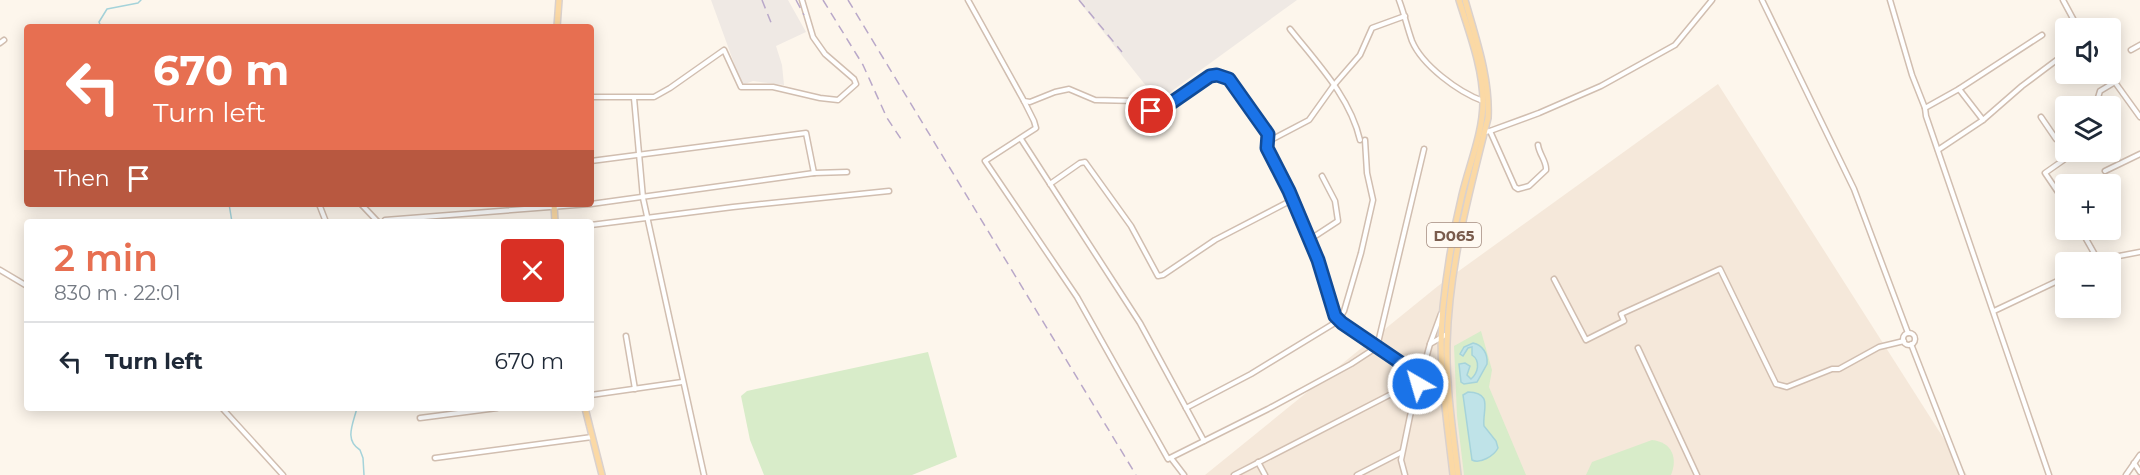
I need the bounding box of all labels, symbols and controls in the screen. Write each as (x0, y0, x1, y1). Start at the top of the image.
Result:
map controls (2055, 18, 2121, 318)
button: sound (2055, 18, 2121, 84)
text: 670 m (153, 44, 289, 96)
icon: left (54, 48, 132, 126)
pin (1125, 85, 1176, 136)
icon: arrive (1134, 94, 1167, 127)
text: Turn left (153, 96, 266, 129)
button: layers (2055, 96, 2121, 162)
icon: arrive (122, 162, 155, 195)
text: Then (54, 165, 110, 192)
button: + (2055, 174, 2121, 240)
road number: D065 (1427, 223, 1481, 247)
text: 2 min (54, 236, 158, 280)
button: close (501, 239, 564, 302)
button: − (2055, 252, 2121, 318)
text: 830 m · 22:01 (54, 281, 181, 305)
icon: left (54, 345, 87, 378)
text: Turn left (105, 348, 203, 375)
text: 670 m (495, 348, 564, 375)
position arrow (1386, 352, 1450, 416)

